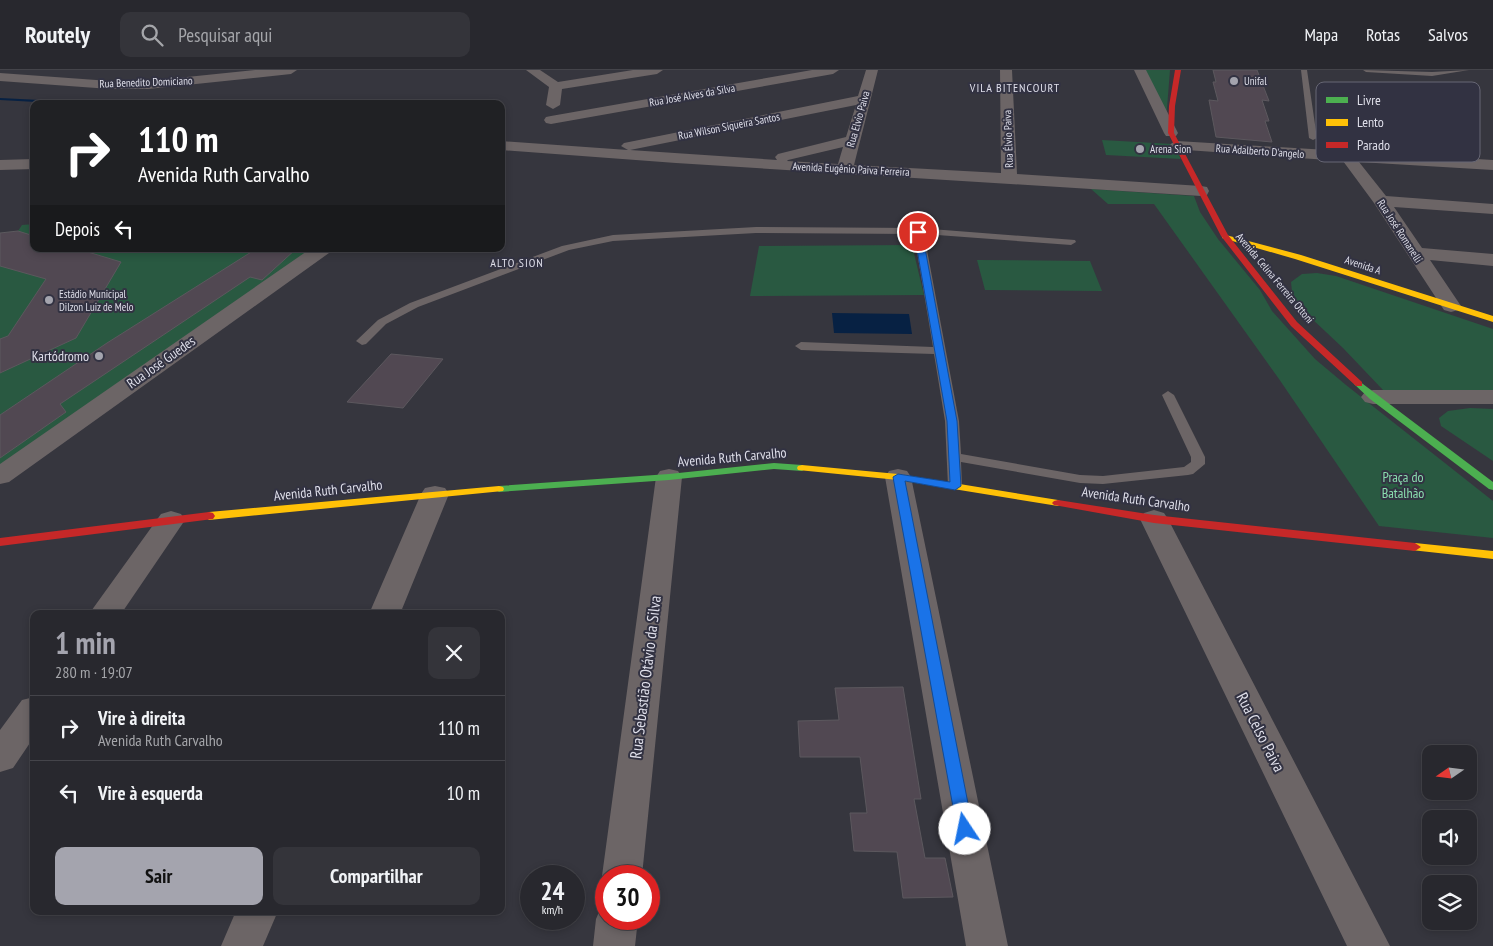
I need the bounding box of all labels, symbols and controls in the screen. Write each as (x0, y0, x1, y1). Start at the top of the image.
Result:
search box (120, 12, 470, 57)
text: Routely (25, 19, 90, 50)
icon: search (138, 21, 166, 49)
text: Pesquisar aqui (178, 23, 273, 47)
text: Mapa (1304, 23, 1338, 46)
text: Rotas (1366, 23, 1400, 46)
text: Salvos (1428, 23, 1468, 46)
street label: Rua Benedito Domiciano (99, 73, 193, 91)
place label: Unifal (1244, 74, 1267, 88)
marker: Unifal (1228, 75, 1240, 87)
district label: VILA BITENCOURT (969, 80, 1060, 95)
street label: Rua José Alves da Silva (648, 81, 736, 109)
legend (1316, 82, 1480, 162)
street label: Rua Elvio Paiva (843, 89, 873, 149)
text: Livre (1357, 91, 1381, 109)
street label: Rua Wilson Siqueira Santos (677, 109, 781, 143)
street label: Rua Élvio Paiva (1000, 110, 1016, 168)
text: Lento (1357, 113, 1384, 131)
text: 110 m (138, 116, 219, 162)
icon: right (55, 120, 120, 185)
text: Parado (1357, 136, 1390, 154)
street label: Rua Adalberto D'angelo (1215, 141, 1305, 161)
place label: Arena Sion (1150, 142, 1191, 156)
marker: Arena Sion (1134, 143, 1146, 155)
street label: Avenida Eugênio Paiva Ferreira (792, 159, 910, 179)
text: Avenida Ruth Carvalho (138, 160, 310, 188)
street label: Rua José Romanelli (1374, 197, 1426, 265)
pin (897, 211, 939, 253)
icon: left (110, 215, 138, 243)
text: Depois (55, 217, 100, 241)
icon: arrive (904, 218, 932, 246)
street label: Avenida Celina Ferreira Ottoni (1233, 230, 1317, 326)
street label: Avenida A (1343, 253, 1384, 278)
district label: ALTO SION (490, 255, 544, 270)
place label: Estádio Municipal Dilzon Luiz de Melo (59, 287, 134, 314)
marker: Estádio Municipal Dilzon Luiz de Melo (43, 294, 55, 306)
street label: Rua José Guedes (123, 332, 199, 392)
place label: Kartódromo (32, 347, 89, 365)
marker: Kartódromo (93, 350, 105, 362)
street label: Avenida Ruth Carvalho (677, 443, 787, 471)
park label: Praça do Batalhão (1382, 468, 1424, 502)
street label: Avenida Ruth Carvalho (273, 475, 383, 505)
street label: Avenida Ruth Carvalho (1081, 482, 1191, 516)
street label: Rua Sebastião Otávio da Silva (625, 594, 665, 760)
text: 1 min (55, 623, 116, 662)
button: close (428, 627, 480, 679)
text: 280 m · 19:07 (55, 662, 133, 682)
street label: Rua Celso Paiva (1232, 689, 1290, 775)
text: Vire à direita (98, 706, 185, 730)
icon: right (55, 714, 83, 742)
text: 110 m (438, 716, 480, 740)
text: Avenida Ruth Carvalho (98, 730, 223, 750)
north arrow (1422, 745, 1478, 800)
map controls (1422, 745, 1477, 930)
icon: left (55, 779, 83, 807)
text: Vire à esquerda (98, 781, 203, 805)
text: 10 m (447, 781, 480, 805)
position arrow (938, 802, 990, 854)
button: sound (1422, 810, 1477, 865)
button: Sair (55, 847, 263, 905)
button: Compartilhar (273, 847, 480, 905)
speed limit sign: 30 (595, 865, 660, 930)
text: 24 (541, 875, 564, 907)
button: layers (1422, 875, 1477, 930)
text: km/h (542, 902, 563, 917)

